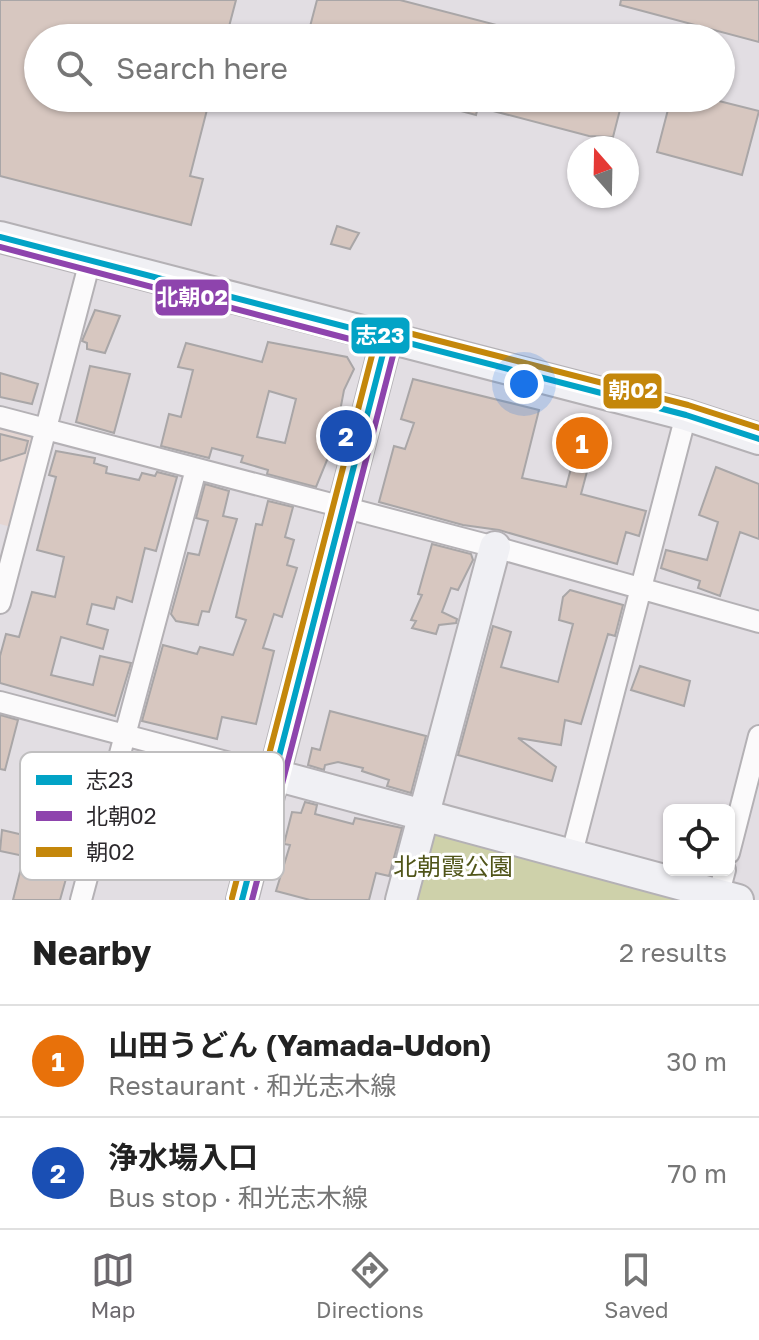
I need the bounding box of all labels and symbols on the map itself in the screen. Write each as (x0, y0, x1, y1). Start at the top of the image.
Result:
north arrow (567, 136, 639, 208)
line badge: 北朝02 (154, 278, 230, 317)
text: 北朝02 (156, 283, 228, 310)
line badge: 志23 (350, 316, 411, 355)
text: 志23 (356, 321, 404, 348)
your location (504, 364, 544, 404)
line badge: 朝02 (602, 372, 663, 410)
text: 朝02 (608, 376, 658, 403)
pin: 2 (320, 406, 372, 466)
pin: 1 (556, 413, 608, 473)
legend (20, 752, 284, 880)
text: 志23 (86, 766, 134, 793)
text: 北朝02 (86, 802, 156, 829)
text: 朝02 (86, 838, 134, 865)
park label: 北朝霞公園 (393, 851, 513, 880)

